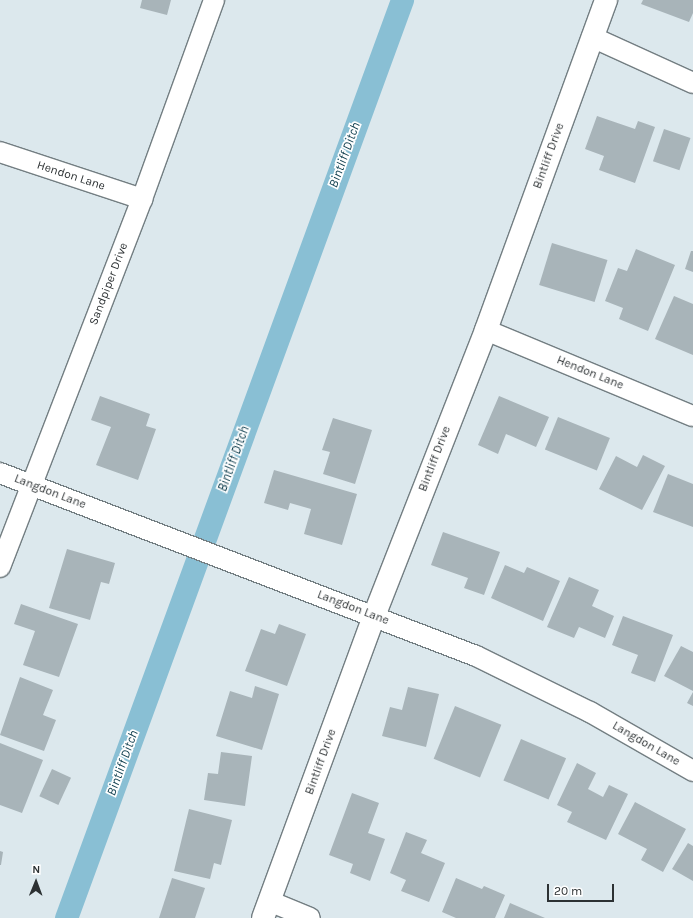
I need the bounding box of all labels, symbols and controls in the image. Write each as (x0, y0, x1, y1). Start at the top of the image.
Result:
water label: Bintliff Ditch (326, 120, 364, 190)
street label: Bintliff Drive (530, 121, 568, 191)
street label: Hendon Lane (35, 158, 107, 194)
street label: Sandpiper Drive (87, 241, 131, 327)
street label: Hendon Lane (554, 353, 626, 393)
water label: Bintliff Ditch (215, 424, 253, 494)
street label: Bintliff Drive (416, 424, 454, 494)
street label: Langdon Lane (12, 472, 88, 512)
street label: Langdon Lane (315, 588, 391, 628)
street label: Langdon Lane (610, 719, 682, 769)
street label: Bintliff Drive (302, 727, 340, 797)
water label: Bintliff Ditch (104, 728, 142, 798)
north arrow (16, 862, 56, 902)
text: N (32, 863, 40, 876)
scale bar (549, 876, 616, 902)
text: 20 m (554, 884, 582, 898)

